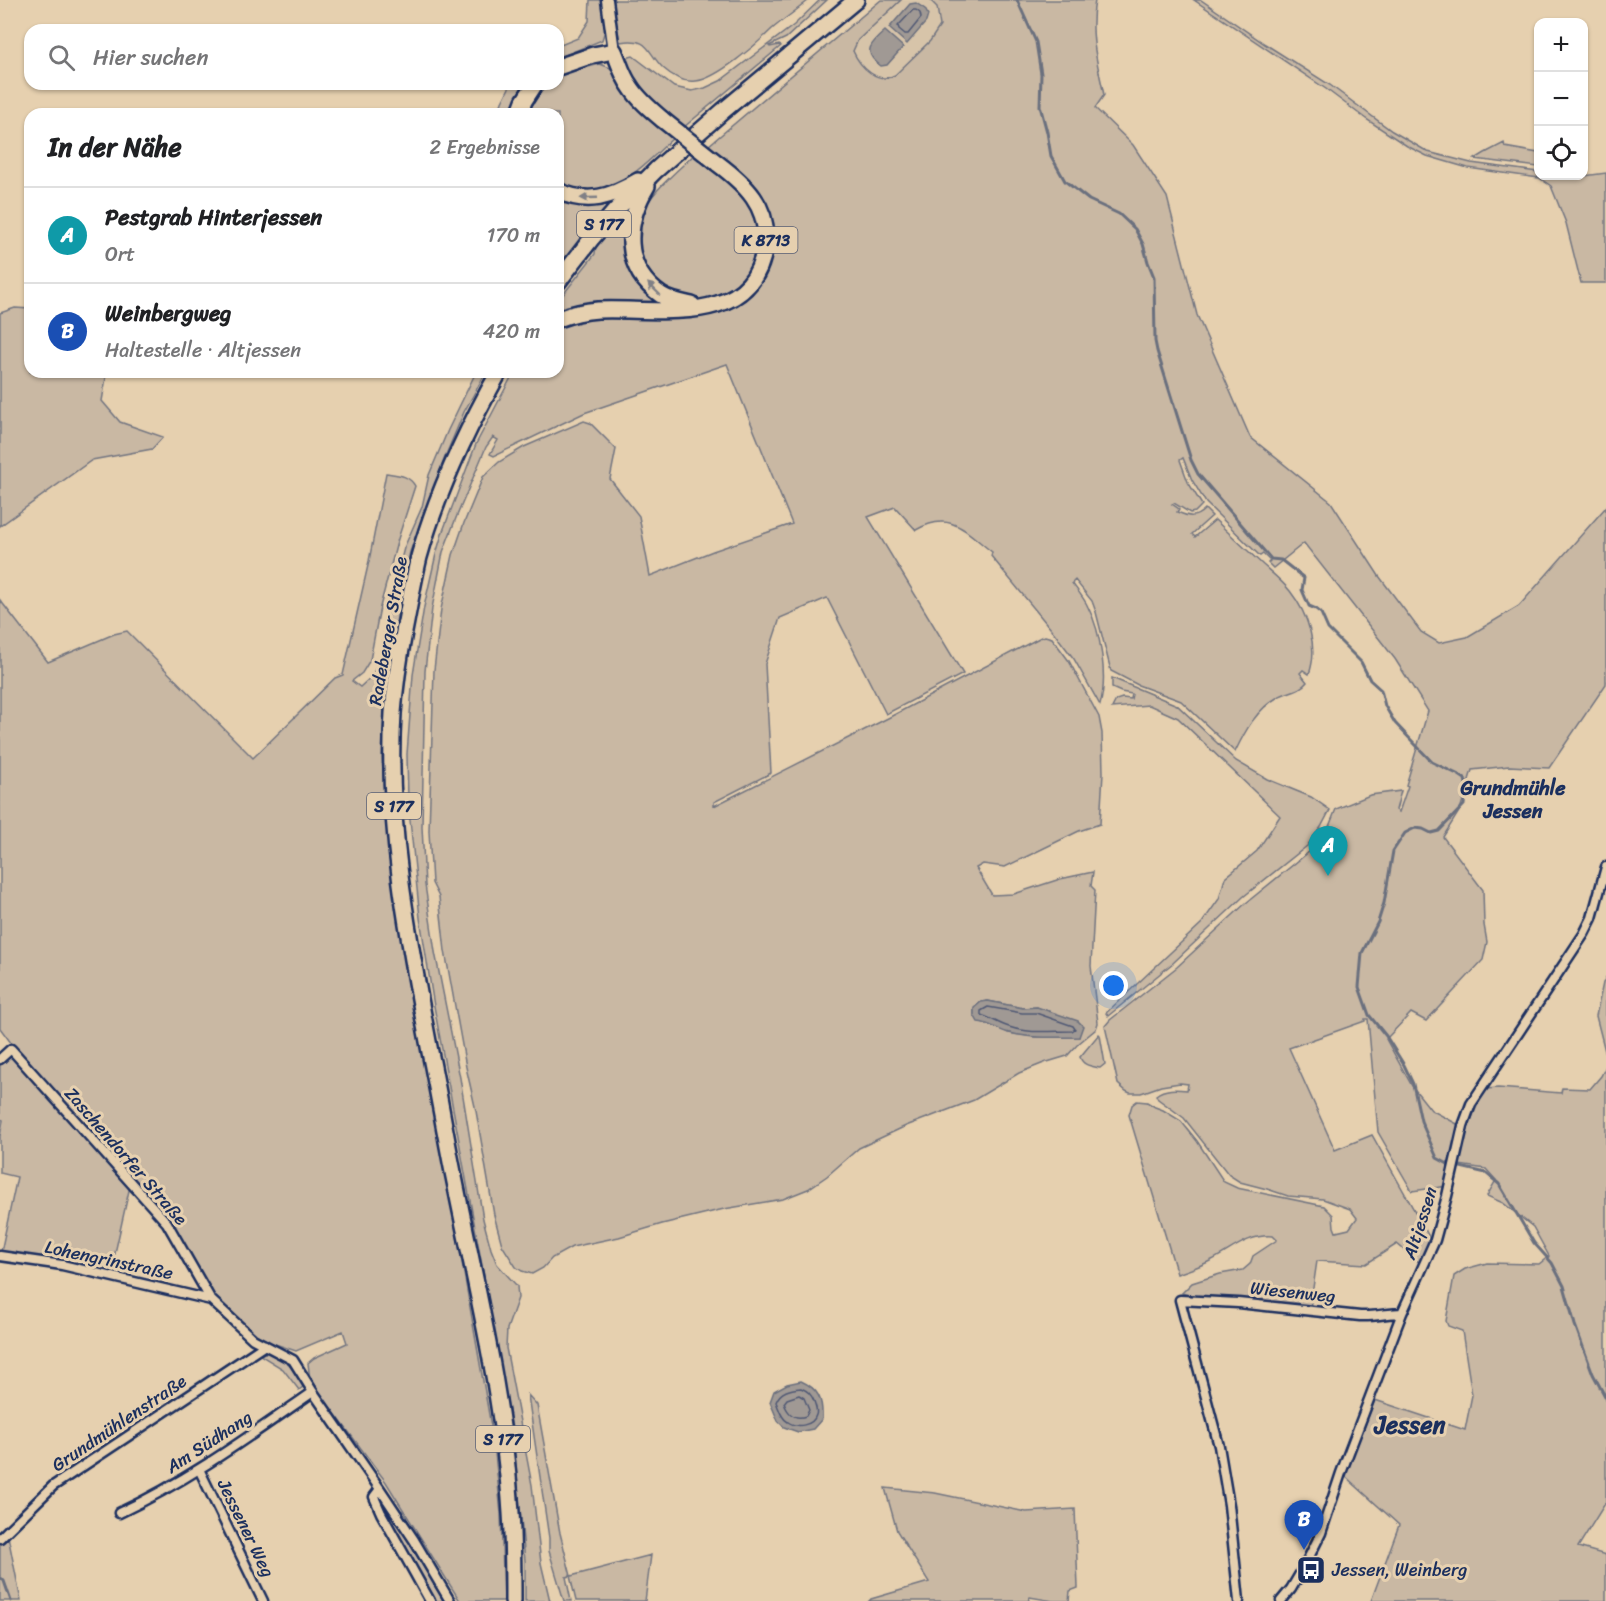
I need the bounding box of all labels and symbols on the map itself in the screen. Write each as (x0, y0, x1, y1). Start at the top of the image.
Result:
one-way arrow (579, 193, 598, 202)
road number: S 177 (577, 211, 631, 237)
road number: K 8713 (734, 227, 798, 253)
one-way arrow (648, 282, 662, 296)
street label: Radeberger Straße (359, 554, 417, 708)
district label: Grundmühle Jessen (1459, 771, 1566, 829)
road number: S 177 (367, 793, 421, 819)
pin: A (1308, 826, 1348, 876)
your location (1099, 971, 1128, 1000)
street label: Zaschendorfer Straße (56, 1079, 196, 1233)
street label: Altjessen (1393, 1182, 1447, 1265)
street label: Lohengrinstraße (42, 1231, 176, 1289)
street label: Wiesenweg (1249, 1272, 1337, 1312)
street label: Grundmühlenstraße (45, 1366, 193, 1480)
street label: Am Südhang (158, 1402, 259, 1483)
district label: Jessen (1372, 1404, 1446, 1446)
road number: S 177 (476, 1426, 530, 1452)
street label: Jessener Weg (208, 1472, 284, 1583)
pin: B (1284, 1500, 1324, 1550)
bus stop icon: Jessen, Weinberg (1295, 1554, 1327, 1586)
place label: Jessen, Weinberg (1331, 1554, 1467, 1586)

